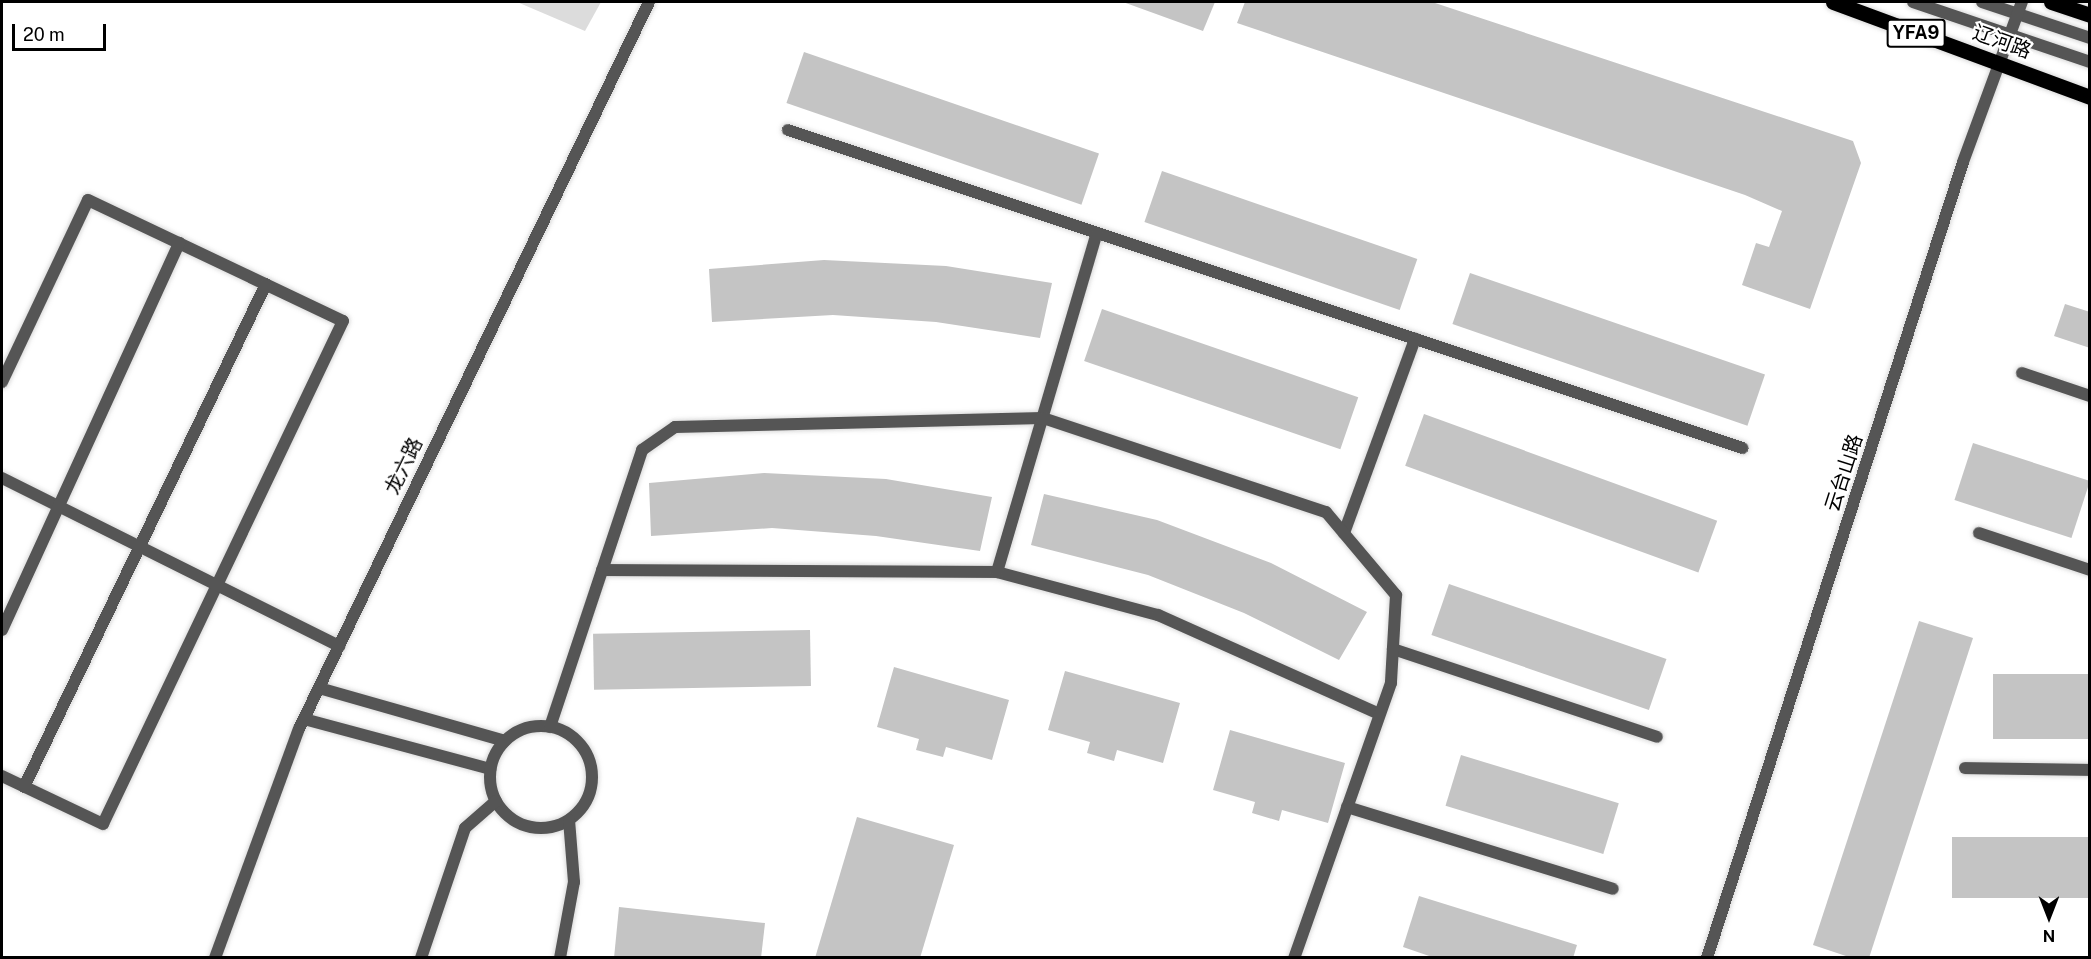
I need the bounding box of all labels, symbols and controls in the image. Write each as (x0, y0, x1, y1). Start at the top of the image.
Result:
scale bar (15, 12, 110, 50)
road number: YFA9 (1886, 18, 1946, 48)
street label: 辽河路 (1970, 20, 2034, 64)
text: 20 m (23, 24, 65, 45)
street label: 云台山路 (1820, 431, 1868, 515)
street label: 龙六路 (380, 434, 428, 498)
north arrow (2019, 887, 2079, 947)
text: N (2043, 926, 2055, 945)

